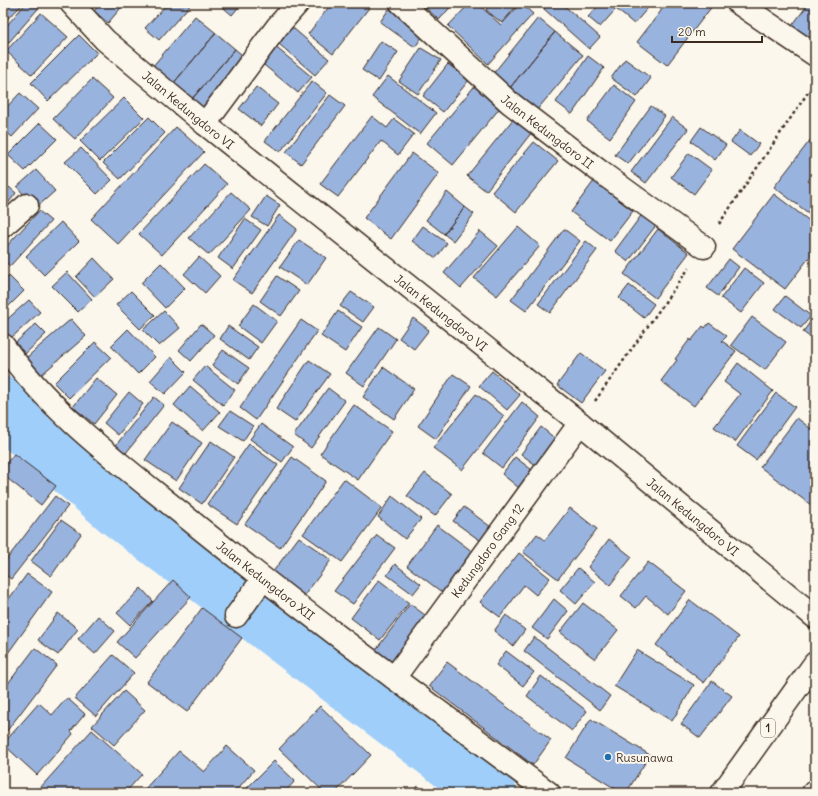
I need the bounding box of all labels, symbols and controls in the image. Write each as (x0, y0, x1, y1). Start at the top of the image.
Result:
scale bar (672, 18, 762, 44)
text: 20 m (678, 24, 706, 39)
street label: Jalan Kedungdoro VI (140, 67, 237, 152)
street label: Jalan Kedungdoro II (498, 91, 597, 171)
street label: Jalan Kedungdoro VI (392, 271, 491, 354)
street label: Jalan Kedungdoro VI (644, 474, 742, 559)
street label: Kedungdoro Gang 12 (448, 500, 527, 600)
street label: Jalan Kedungdoro XII (214, 538, 318, 623)
road number: 1 (761, 719, 775, 737)
place label: Rusunawa (616, 750, 673, 765)
marker: Rusunawa (603, 752, 613, 762)

